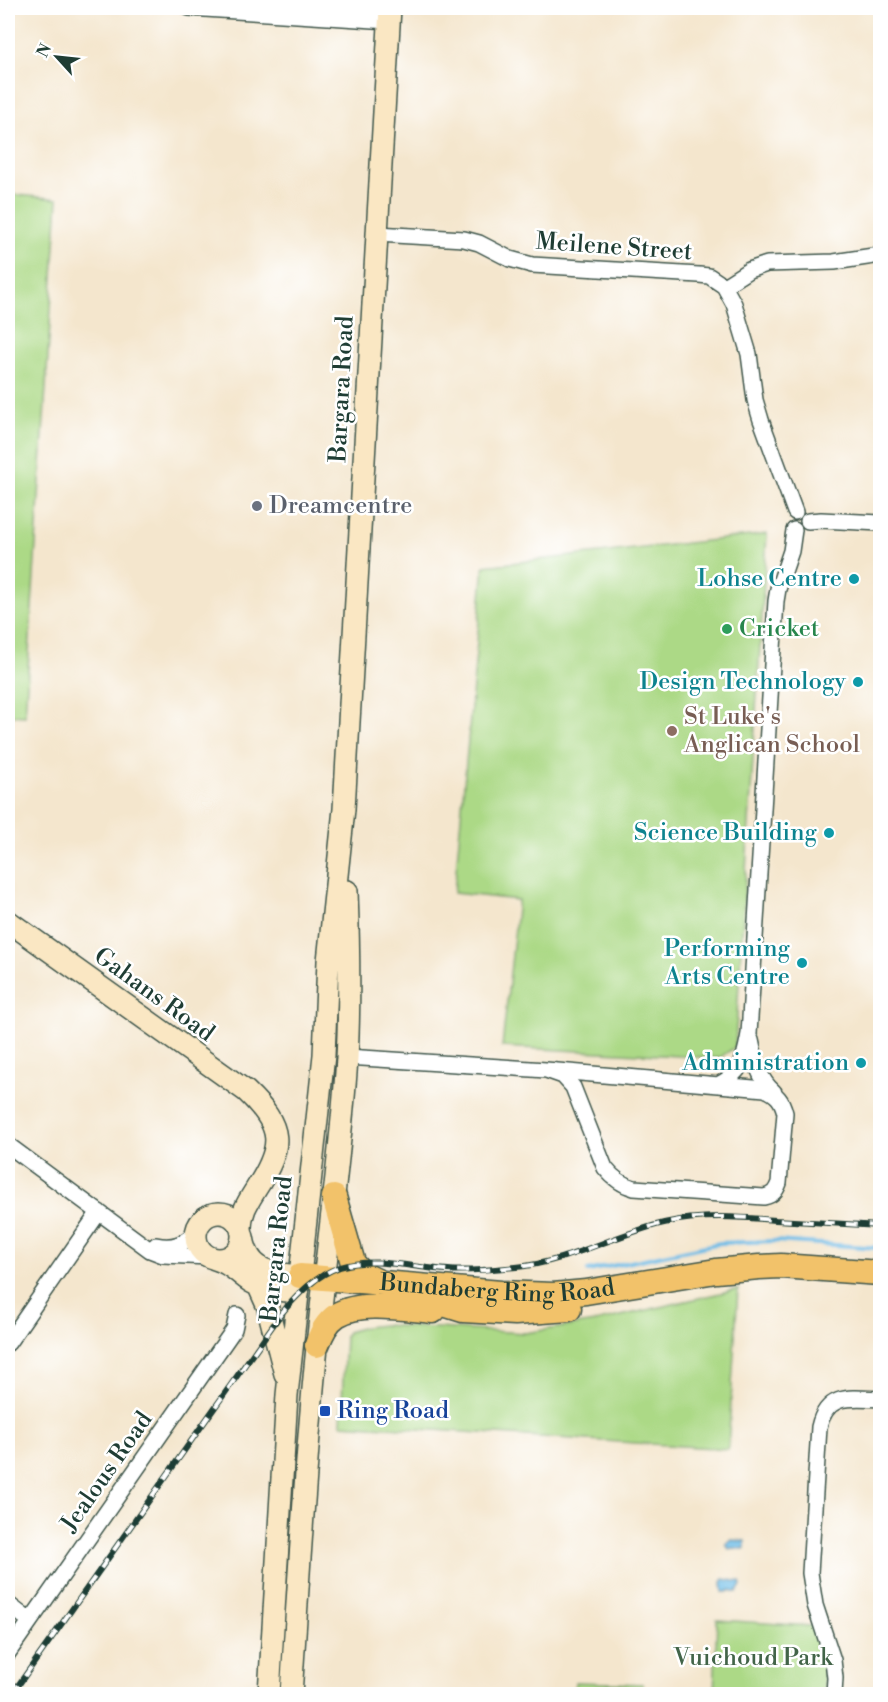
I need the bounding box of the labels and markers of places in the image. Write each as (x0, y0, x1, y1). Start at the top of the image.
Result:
place label: Dreamcentre (269, 491, 412, 521)
marker: Dreamcentre (250, 499, 264, 513)
place label: Lohse Centre (697, 564, 842, 594)
marker: Lohse Centre (847, 572, 861, 586)
place label: Cricket (739, 614, 820, 644)
marker: Cricket (720, 622, 734, 636)
place label: Design Technology (640, 667, 846, 697)
marker: Design Technology (851, 675, 865, 689)
place label: St Luke's Anglican School (683, 702, 860, 760)
marker: St Luke's Anglican School (665, 724, 679, 738)
place label: Science Building (634, 818, 818, 848)
marker: Science Building (822, 826, 836, 840)
place label: Performing Arts Centre (664, 934, 791, 992)
marker: Performing Arts Centre (795, 956, 809, 970)
place label: Administration (681, 1048, 849, 1078)
marker: Administration (854, 1056, 868, 1070)
place label: Ring Road (337, 1396, 449, 1426)
marker: Ring Road (318, 1404, 332, 1418)

